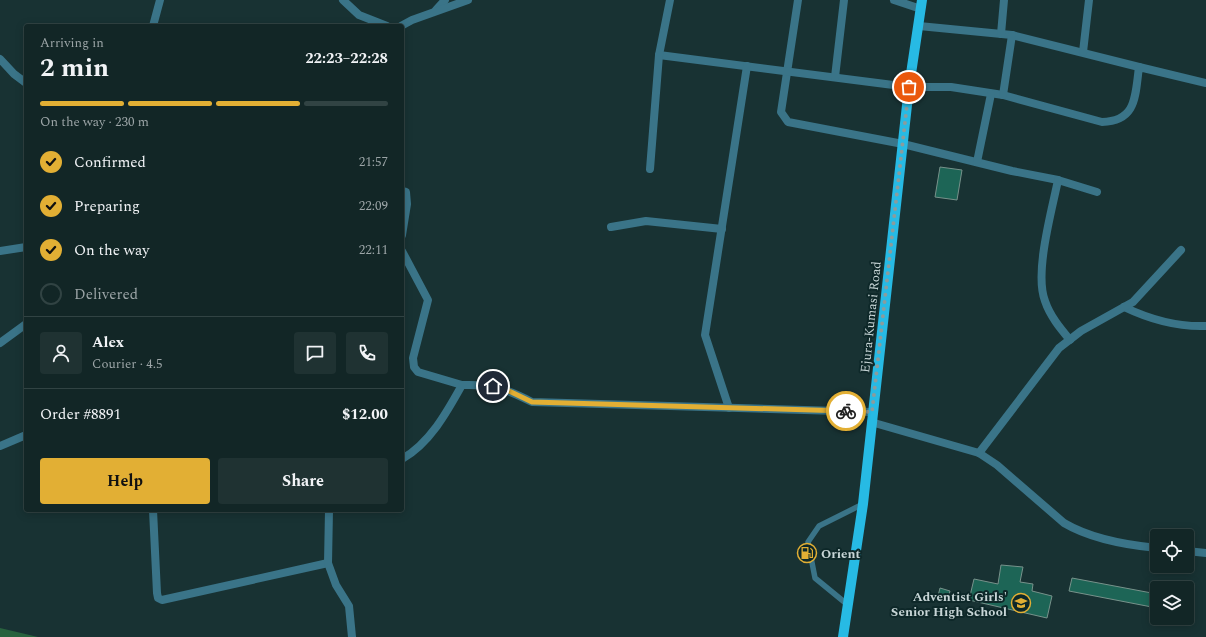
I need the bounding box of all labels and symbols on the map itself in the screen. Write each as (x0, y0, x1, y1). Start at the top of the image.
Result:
pin (892, 70, 926, 104)
street label: Ejura-Kumasi Road (855, 260, 887, 374)
pin (476, 369, 510, 403)
courier (826, 391, 866, 431)
fuel station icon: Orient (796, 542, 818, 564)
place label: Orient (821, 544, 861, 564)
place label: Adventist Girls' Senior High School (891, 587, 1007, 622)
school or university icon: Adventist Girls' Senior High School (1010, 592, 1032, 614)

